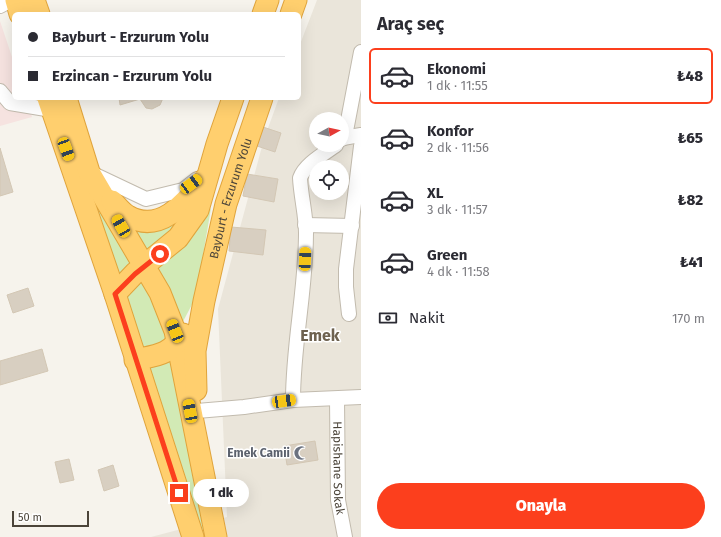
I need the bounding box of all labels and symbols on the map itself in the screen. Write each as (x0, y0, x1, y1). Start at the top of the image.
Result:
north arrow (309, 112, 349, 152)
car (56, 136, 76, 162)
street label: Bayburt - Erzurum Yolu (207, 136, 255, 260)
car (178, 172, 204, 196)
car (110, 213, 132, 239)
route start (151, 245, 169, 263)
car (299, 247, 311, 271)
car (165, 318, 185, 344)
district label: Emek (300, 326, 340, 345)
car (271, 393, 297, 409)
car (182, 398, 198, 424)
street label: Hapishane Sokak (330, 421, 348, 517)
mosque icon: Emek Camii (293, 445, 309, 461)
place label: Emek Camii (227, 446, 290, 460)
callout: 1 dk (193, 479, 249, 507)
route end (170, 484, 188, 502)
scale bar (12, 509, 89, 528)

